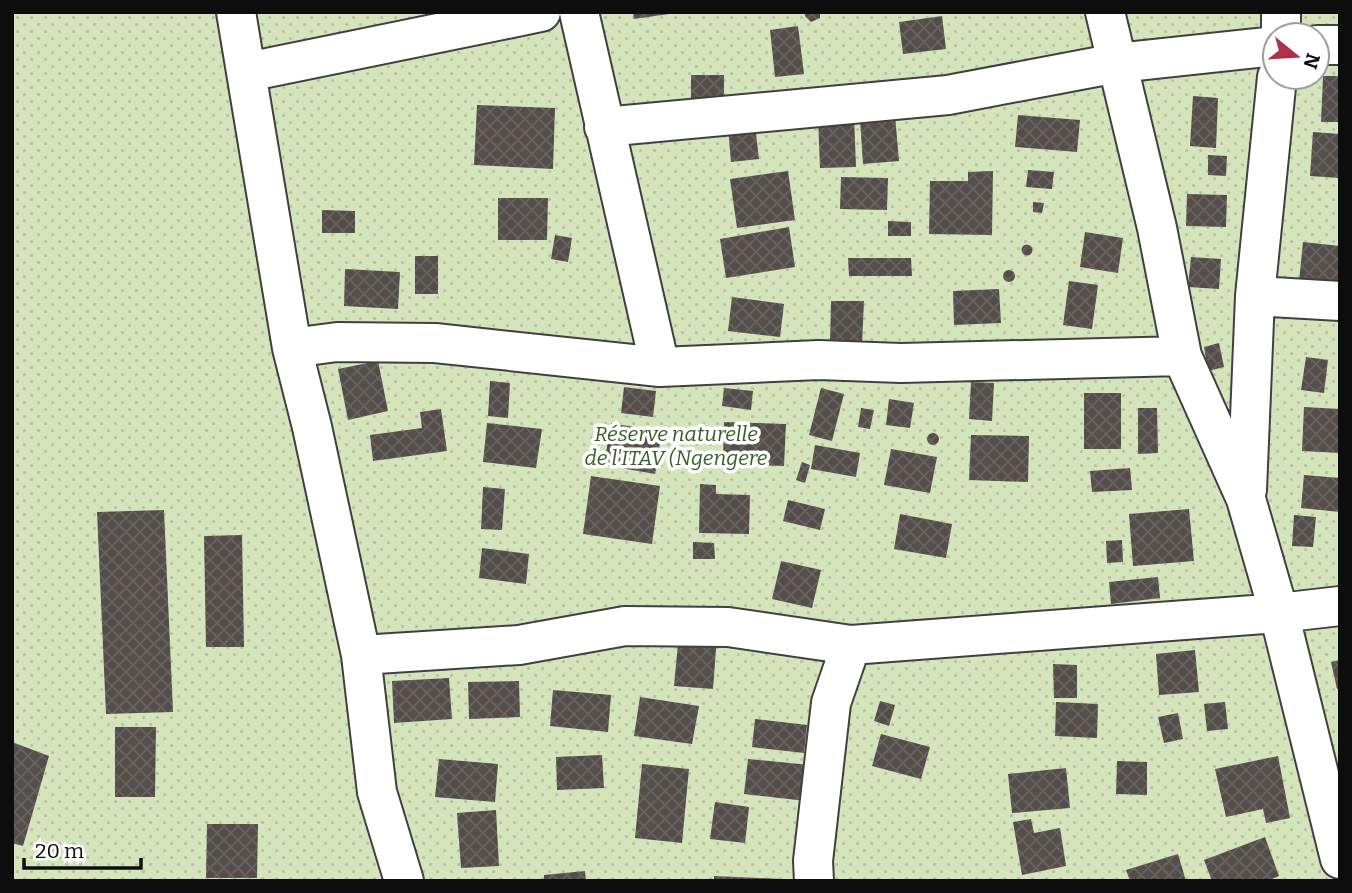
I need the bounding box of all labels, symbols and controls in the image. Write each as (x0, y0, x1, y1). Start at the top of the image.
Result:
north arrow (1261, 21, 1331, 91)
text: N (1298, 51, 1325, 72)
park label: Réserve naturelle de l'ITAV (Ngengere (585, 421, 768, 471)
scale bar (24, 826, 142, 870)
text: 20 m (35, 838, 84, 864)

